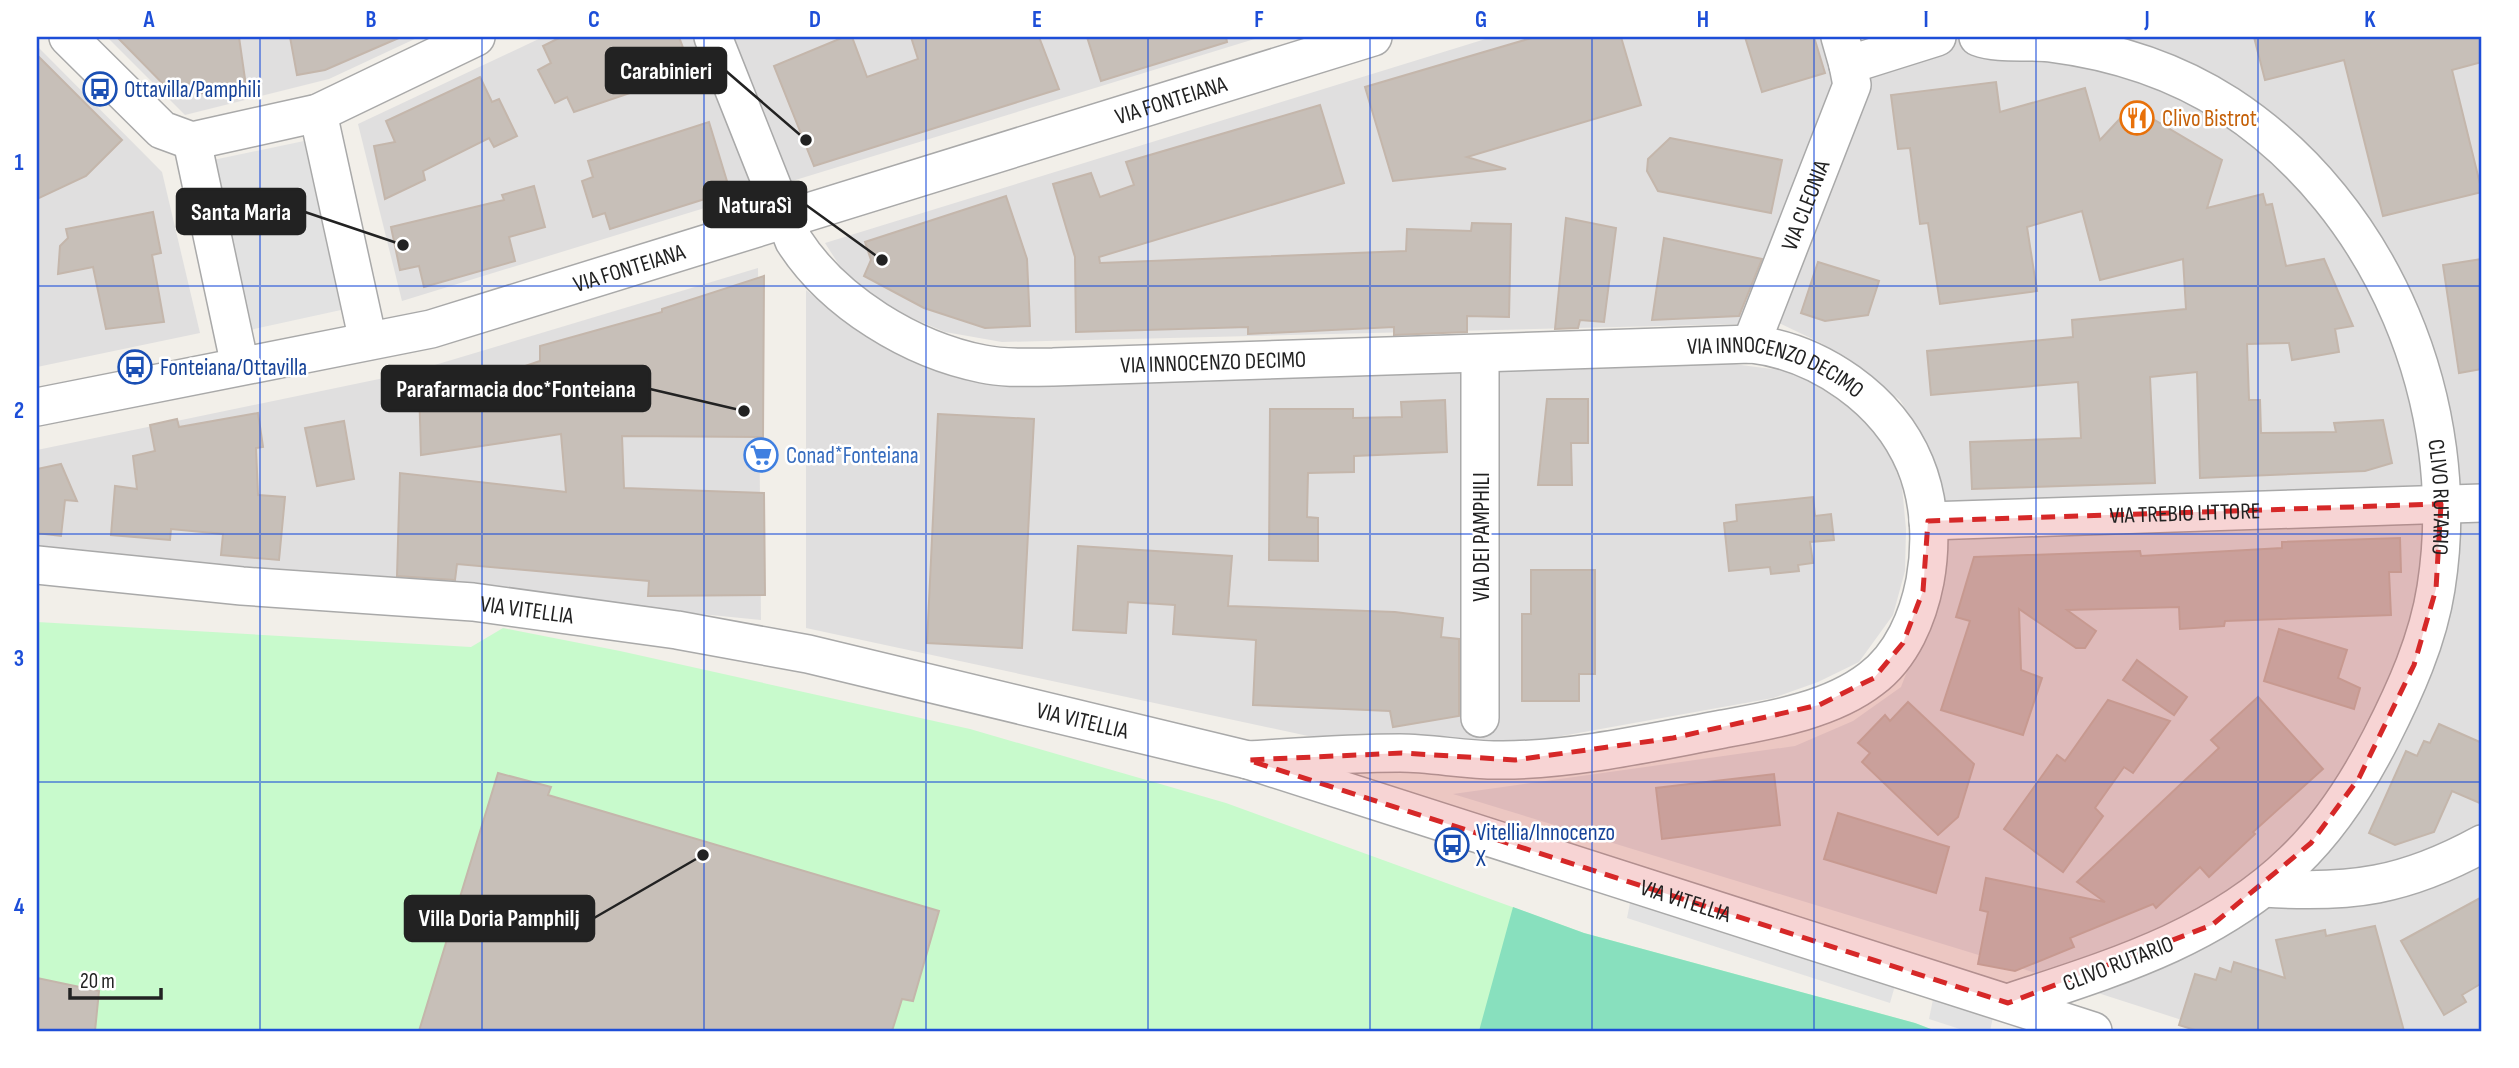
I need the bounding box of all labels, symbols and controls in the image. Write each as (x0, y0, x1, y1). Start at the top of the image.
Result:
text: A (143, 6, 156, 34)
text: B (366, 6, 377, 34)
text: C (588, 6, 600, 34)
text: D (809, 6, 821, 34)
text: E (1032, 6, 1042, 34)
text: F (1254, 6, 1264, 34)
text: G (1475, 6, 1487, 34)
text: H (1697, 6, 1709, 34)
text: I (1923, 6, 1929, 34)
text: J (2143, 6, 2150, 34)
text: K (2364, 6, 2376, 34)
callout: Carabinieri (606, 48, 726, 93)
text: Carabinieri (620, 57, 712, 86)
bus stop icon: Ottavilla/Pamphili (81, 70, 119, 108)
street label: VIA FONTEIANA (1112, 70, 1230, 131)
place label: Ottavilla/Pamphili (124, 76, 261, 104)
restaurant icon: Clivo Bistrot (2118, 99, 2156, 137)
place label: Clivo Bistrot (2162, 105, 2257, 133)
text: 1 (14, 149, 24, 177)
street label: VIA CLEONIA (1776, 156, 1836, 255)
callout: NaturaSì (704, 182, 806, 227)
callout: Santa Maria (177, 189, 305, 234)
text: NaturaSì (718, 191, 792, 220)
text: Santa Maria (191, 198, 291, 227)
street label: VIA FONTEIANA (570, 238, 689, 299)
street label: VIA INNOCENZO DECIMO (1687, 331, 1869, 404)
street label: VIA INNOCENZO DECIMO (1120, 346, 1307, 380)
bus stop icon: Fonteiana/Ottavilla (116, 348, 154, 386)
place label: Fonteiana/Ottavilla (160, 354, 307, 382)
callout: Parafarmacia doc*Fonteiana (382, 366, 650, 411)
text: Parafarmacia doc*Fonteiana (396, 375, 636, 404)
text: 2 (14, 397, 24, 425)
supermarket icon: Conad*Fonteiana (742, 436, 780, 474)
street label: CLIVO RUTARIO (2421, 437, 2455, 556)
place label: Conad*Fonteiana (786, 442, 919, 470)
street label: VIA DEI PAMPHILI (1468, 472, 1496, 602)
street label: VIA TREBIO LITTORE (2109, 497, 2261, 530)
street label: VIA VITELLIA (478, 590, 575, 631)
text: 3 (14, 645, 24, 673)
street label: VIA VITELLIA (1033, 696, 1131, 746)
place label: Vitellia/Innocenzo X (1475, 819, 1615, 873)
bus stop icon: Vitellia/Innocenzo X (1433, 826, 1471, 864)
street label: VIA VITELLIA (1636, 874, 1735, 929)
text: 4 (14, 893, 25, 921)
callout: Villa Doria Pamphilj (405, 896, 594, 941)
text: Villa Doria Pamphilj (419, 904, 579, 933)
street label: CLIVO RUTARIO (2059, 930, 2178, 998)
scale bar (70, 956, 161, 1000)
text: 20 m (80, 969, 115, 994)

